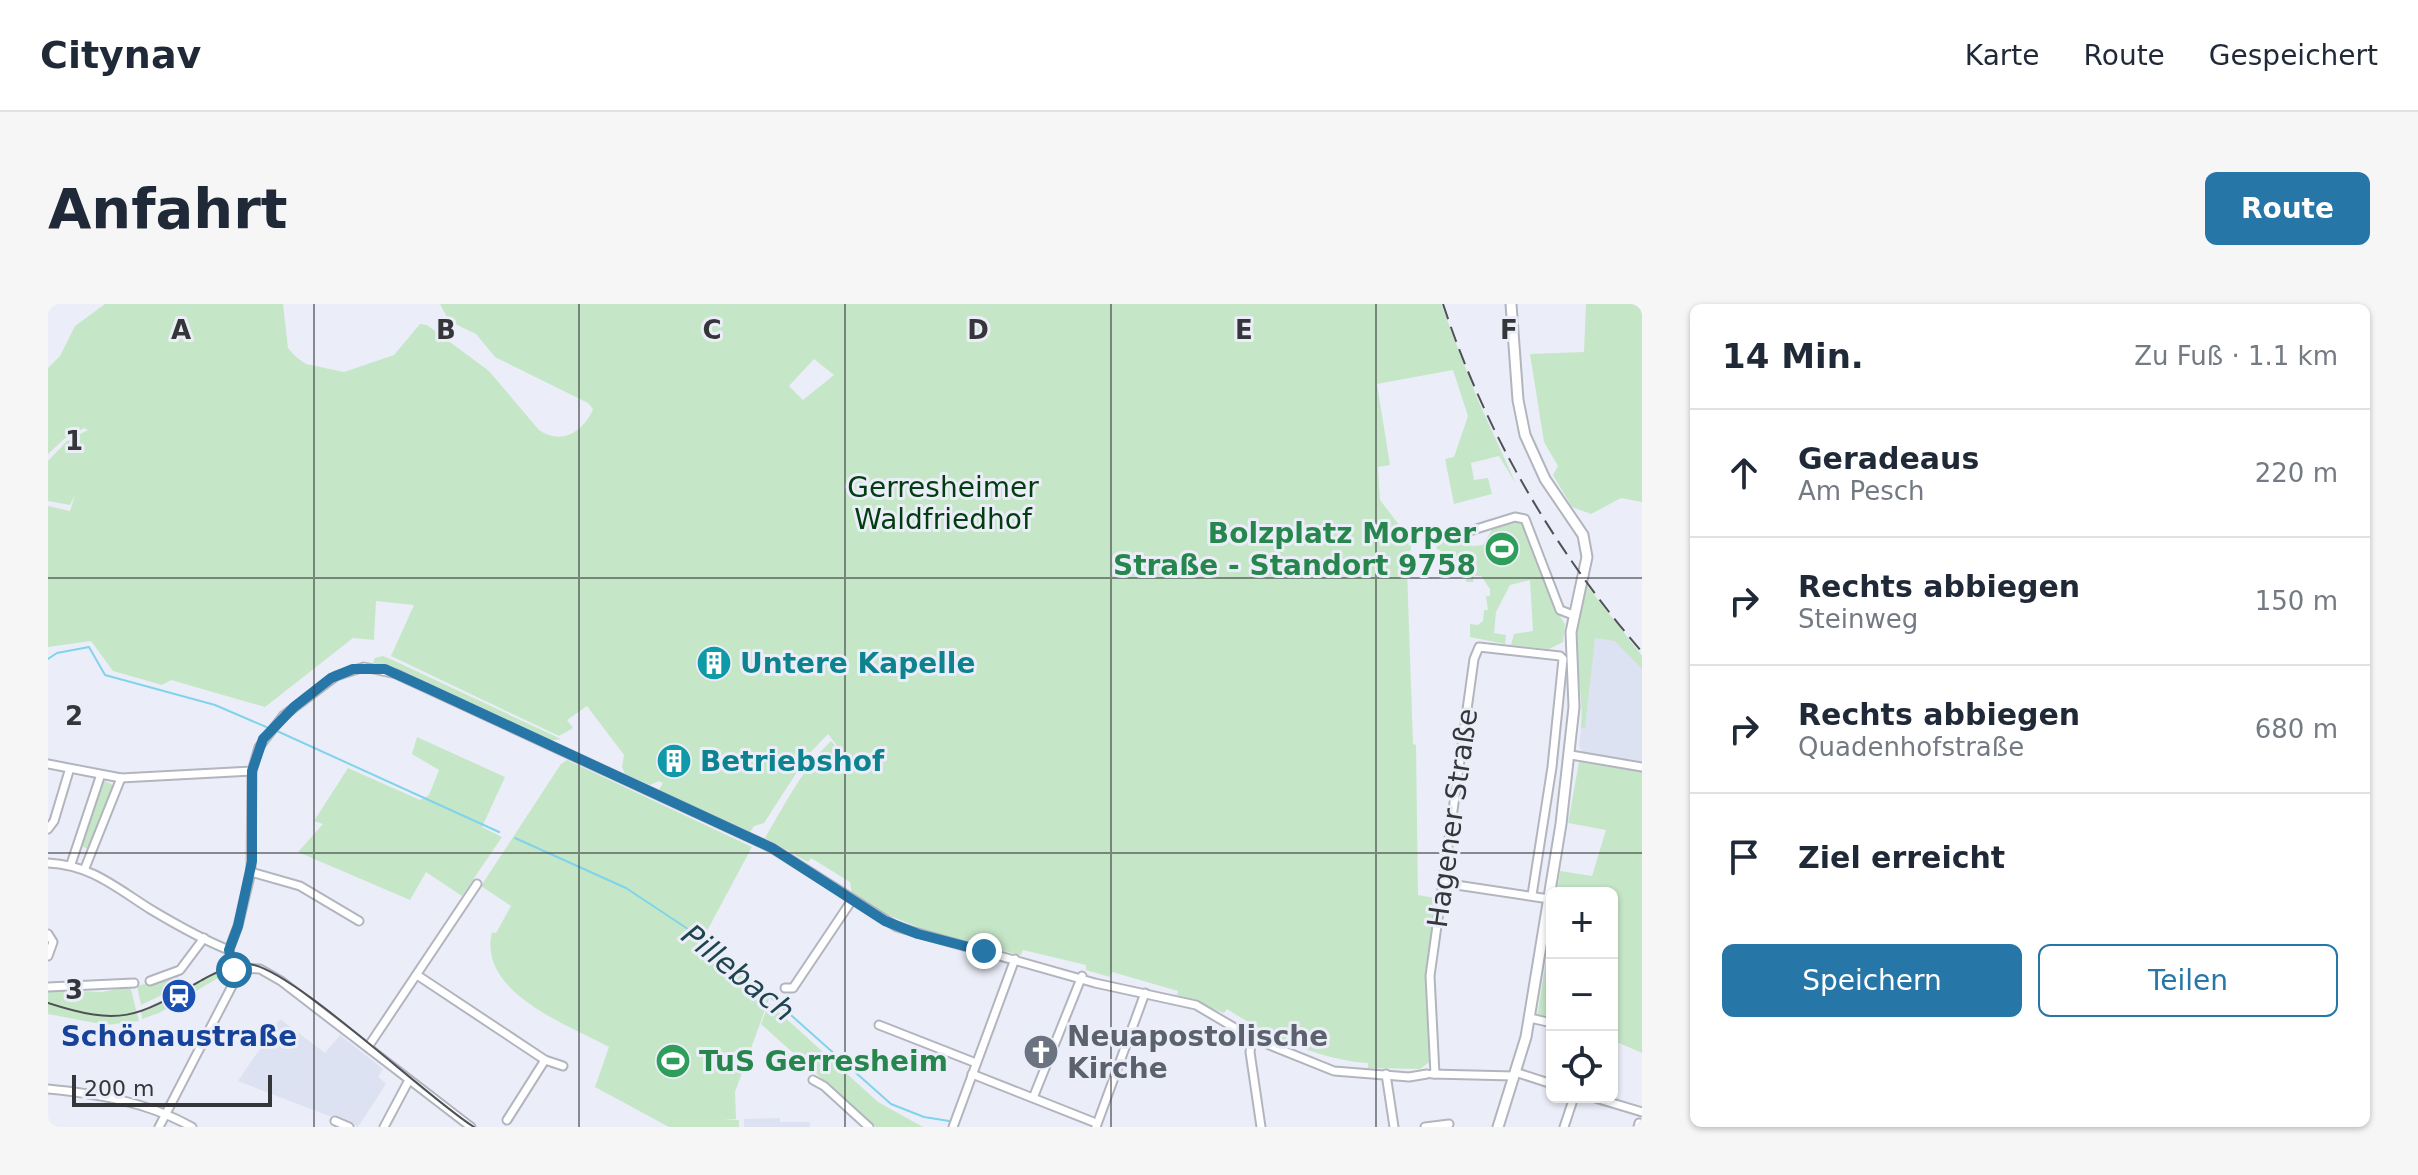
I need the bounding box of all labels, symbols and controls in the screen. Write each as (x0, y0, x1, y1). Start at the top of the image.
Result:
text: Citynav (40, 33, 201, 77)
text: Karte (1965, 39, 2040, 72)
text: Route (2084, 39, 2165, 72)
text: Gespeichert (2209, 39, 2378, 72)
button: Route (2205, 172, 2370, 245)
text: Anfahrt (48, 176, 288, 241)
text: A (171, 315, 191, 345)
text: B (436, 315, 456, 345)
text: C (702, 315, 722, 345)
text: D (967, 315, 989, 345)
text: E (1235, 315, 1253, 345)
text: F (1500, 315, 1518, 345)
text: 14 Min. (1722, 336, 1864, 376)
text: Zu Fuß · 1.1 km (2134, 341, 2338, 371)
text: 1 (65, 426, 83, 456)
text: Geradeaus (1798, 441, 1979, 476)
icon: ahead (1722, 451, 1766, 495)
text: 220 m (2255, 458, 2338, 488)
park label: Gerresheimer Waldfriedhof (847, 471, 1039, 536)
text: Am Pesch (1798, 476, 1924, 506)
place label: Bolzplatz Morper Straße - Standort 9758 (1113, 517, 1476, 582)
sports icon: Bolzplatz Morper Straße - Standort 9758 (1483, 530, 1521, 568)
text: Rechts abbiegen (1798, 569, 2080, 604)
icon: right (1722, 579, 1766, 623)
text: 150 m (2255, 586, 2338, 616)
text: Steinweg (1798, 604, 1918, 634)
building icon: Untere Kapelle (695, 644, 733, 682)
place label: Untere Kapelle (740, 647, 975, 680)
text: Rechts abbiegen (1798, 697, 2080, 732)
text: 2 (65, 701, 83, 731)
street label: Hagener Straße (1421, 706, 1484, 930)
icon: right (1722, 707, 1766, 751)
text: 680 m (2255, 714, 2338, 744)
text: Quadenhofstraße (1798, 732, 2024, 762)
building icon: Betriebshof (655, 742, 693, 780)
place label: Betriebshof (700, 745, 885, 778)
icon: arrive (1722, 835, 1766, 879)
text: Ziel erreicht (1798, 840, 2005, 875)
map controls (1546, 887, 1618, 1103)
button: + (1546, 887, 1618, 959)
water label: Pillebach (675, 917, 802, 1029)
route end (966, 933, 1002, 969)
button: Speichern (1722, 944, 2022, 1017)
button: Teilen (2038, 944, 2338, 1017)
route start (216, 952, 252, 988)
button: − (1546, 959, 1618, 1031)
text: 3 (65, 975, 83, 1005)
station icon: Schönaustraße (160, 977, 198, 1015)
place label: Schönaustraße (61, 1020, 297, 1053)
place label: Neuapostolische Kirche (1067, 1020, 1328, 1085)
button: locate (1546, 1031, 1618, 1103)
church icon: Neuapostolische Kirche (1022, 1033, 1060, 1071)
sports icon: TuS Gerresheim (654, 1042, 692, 1080)
place label: TuS Gerresheim (699, 1045, 948, 1078)
scale bar (72, 1071, 272, 1107)
text: 200 m (84, 1076, 154, 1101)

